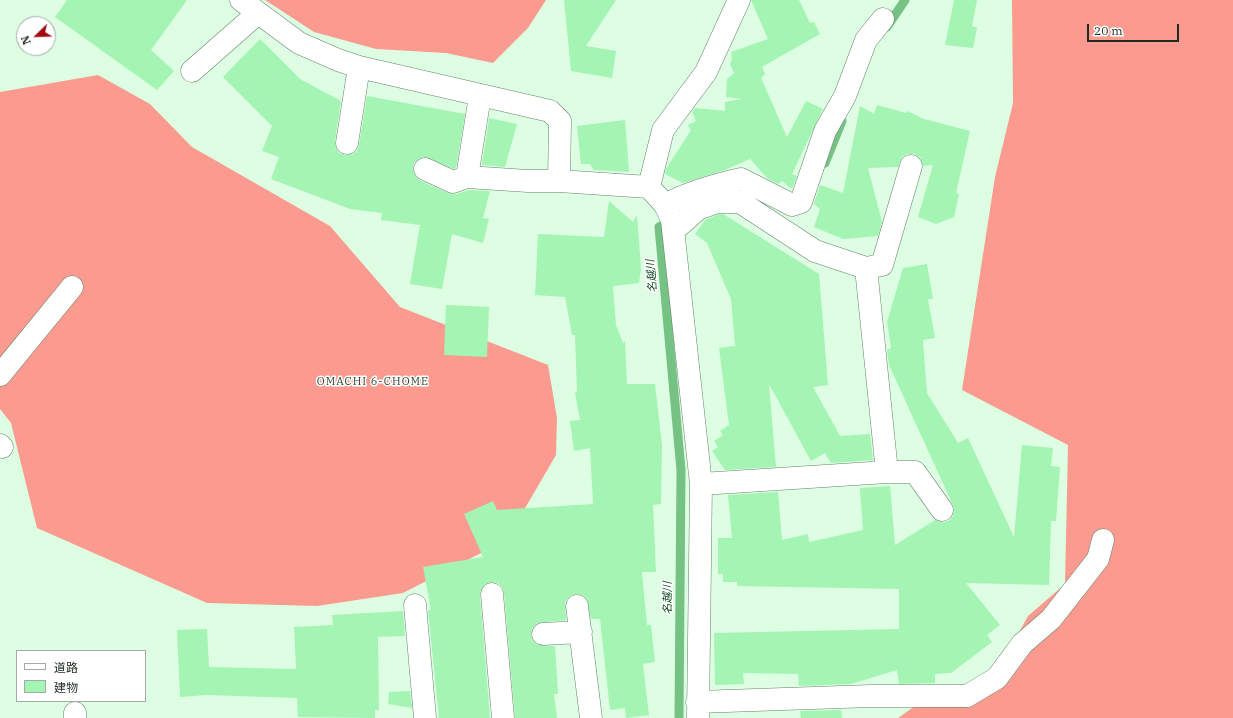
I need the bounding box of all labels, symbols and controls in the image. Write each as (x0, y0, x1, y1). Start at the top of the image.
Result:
north arrow (16, 16, 56, 56)
scale bar (1089, 16, 1181, 42)
text: 20 m (1094, 23, 1123, 38)
text: N (18, 34, 34, 47)
water label: 名越川 (644, 259, 660, 293)
district label: OMACHI 6-CHOME (317, 375, 429, 389)
water label: 名越川 (661, 582, 675, 614)
legend (16, 650, 146, 702)
text: 道路 (54, 660, 78, 675)
text: 建物 (54, 680, 78, 695)

